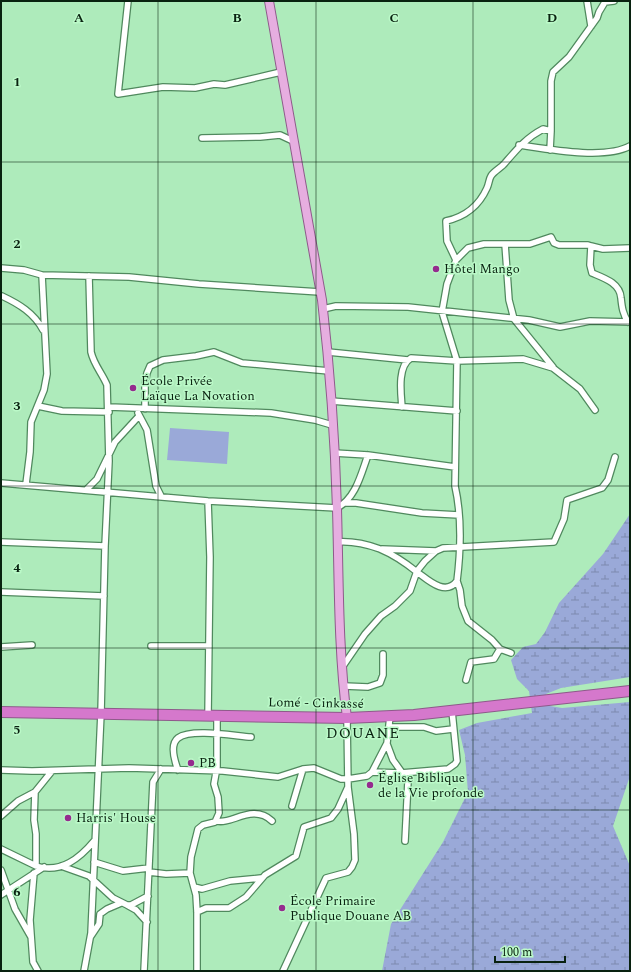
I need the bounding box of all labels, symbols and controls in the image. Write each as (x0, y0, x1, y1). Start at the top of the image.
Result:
text: A (74, 8, 84, 28)
text: B (232, 8, 242, 28)
text: C (389, 8, 399, 28)
text: D (547, 8, 557, 28)
text: 1 (13, 72, 21, 92)
text: 2 (13, 234, 21, 254)
place label: Hôtel Mango (444, 259, 520, 279)
marker: Hôtel Mango (431, 264, 441, 274)
place label: École Privée Laïque La Novation (141, 371, 255, 406)
marker: École Privée Laïque La Novation (128, 383, 138, 393)
text: 3 (13, 396, 21, 416)
text: 4 (13, 558, 21, 578)
street label: Lomé - Cinkassé (268, 692, 364, 714)
text: 5 (13, 720, 21, 740)
district label: DOUANE (326, 722, 400, 745)
place label: PB (199, 753, 216, 773)
marker: PB (186, 758, 196, 768)
place label: Église Biblique de la Vie profonde (378, 768, 484, 803)
marker: Église Biblique de la Vie profonde (365, 780, 375, 790)
place label: Harris' House (76, 808, 156, 828)
marker: Harris' House (63, 813, 73, 823)
text: 6 (13, 882, 21, 902)
place label: École Primaire Publique Douane AB (290, 891, 411, 926)
marker: École Primaire Publique Douane AB (277, 903, 287, 913)
scale bar (495, 938, 565, 964)
text: 100 m (501, 943, 532, 962)

